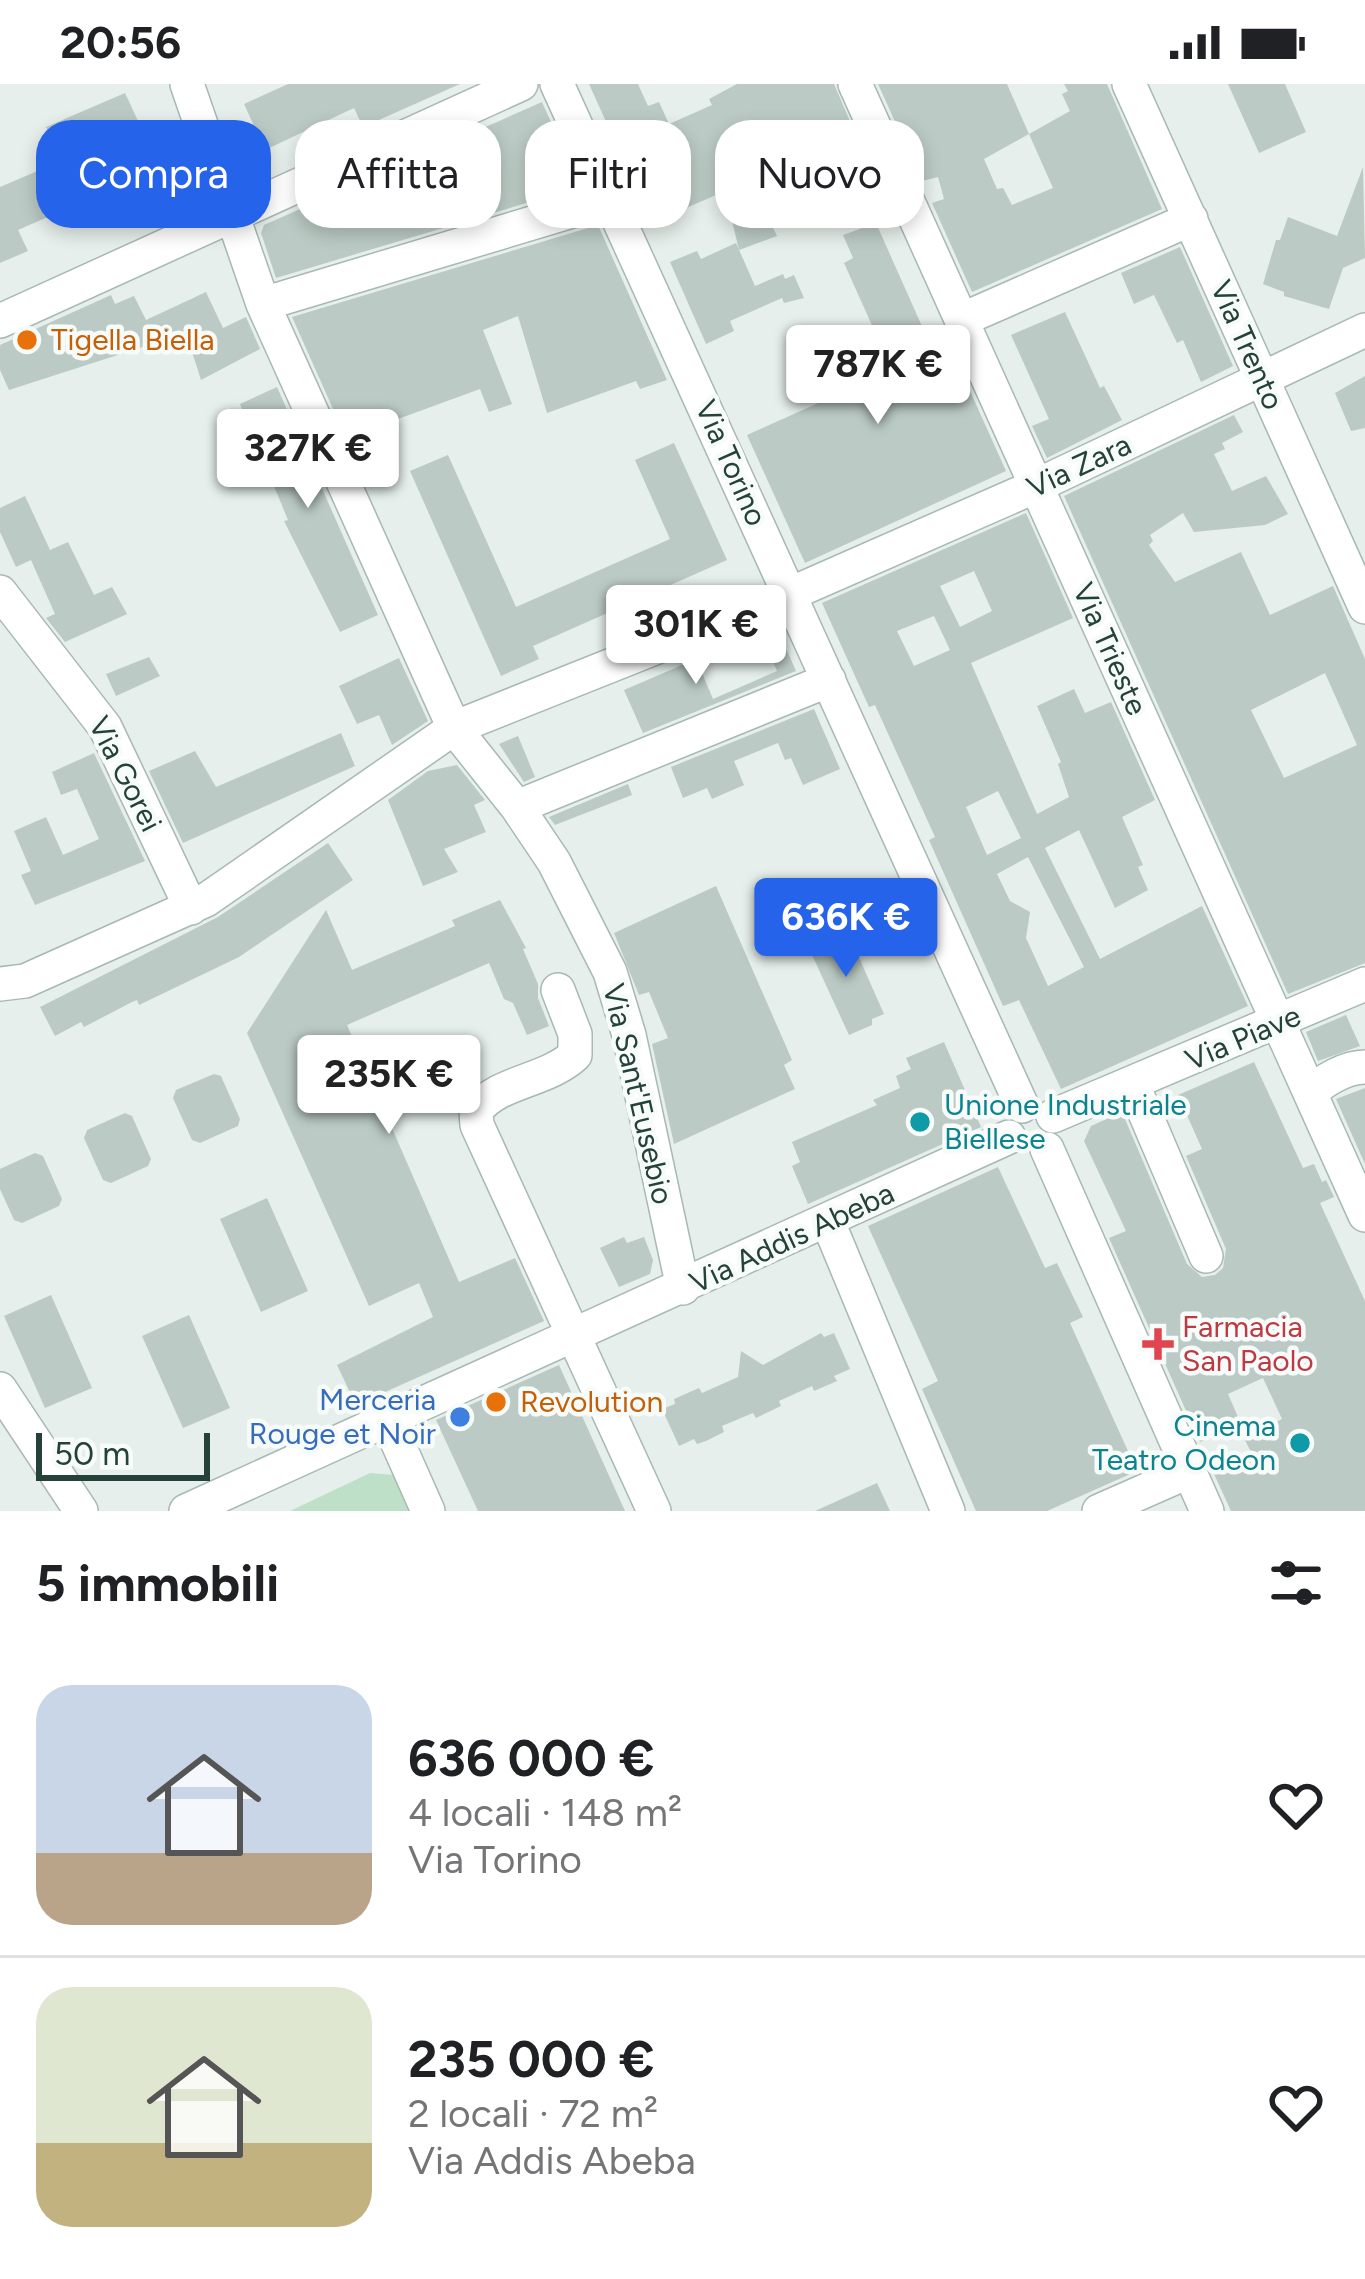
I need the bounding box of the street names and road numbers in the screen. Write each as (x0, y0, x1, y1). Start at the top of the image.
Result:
street label: Via Trento (1203, 274, 1292, 415)
street label: Via Torino (687, 394, 776, 531)
street label: Via Zara (1021, 425, 1137, 506)
street label: Via Trieste (1065, 577, 1156, 721)
street label: Via Gorei (81, 710, 170, 837)
street label: Via Sant'Eusebio (595, 980, 682, 1208)
street label: Via Piave (1180, 997, 1306, 1078)
street label: Via Addis Abeba (684, 1174, 900, 1301)

